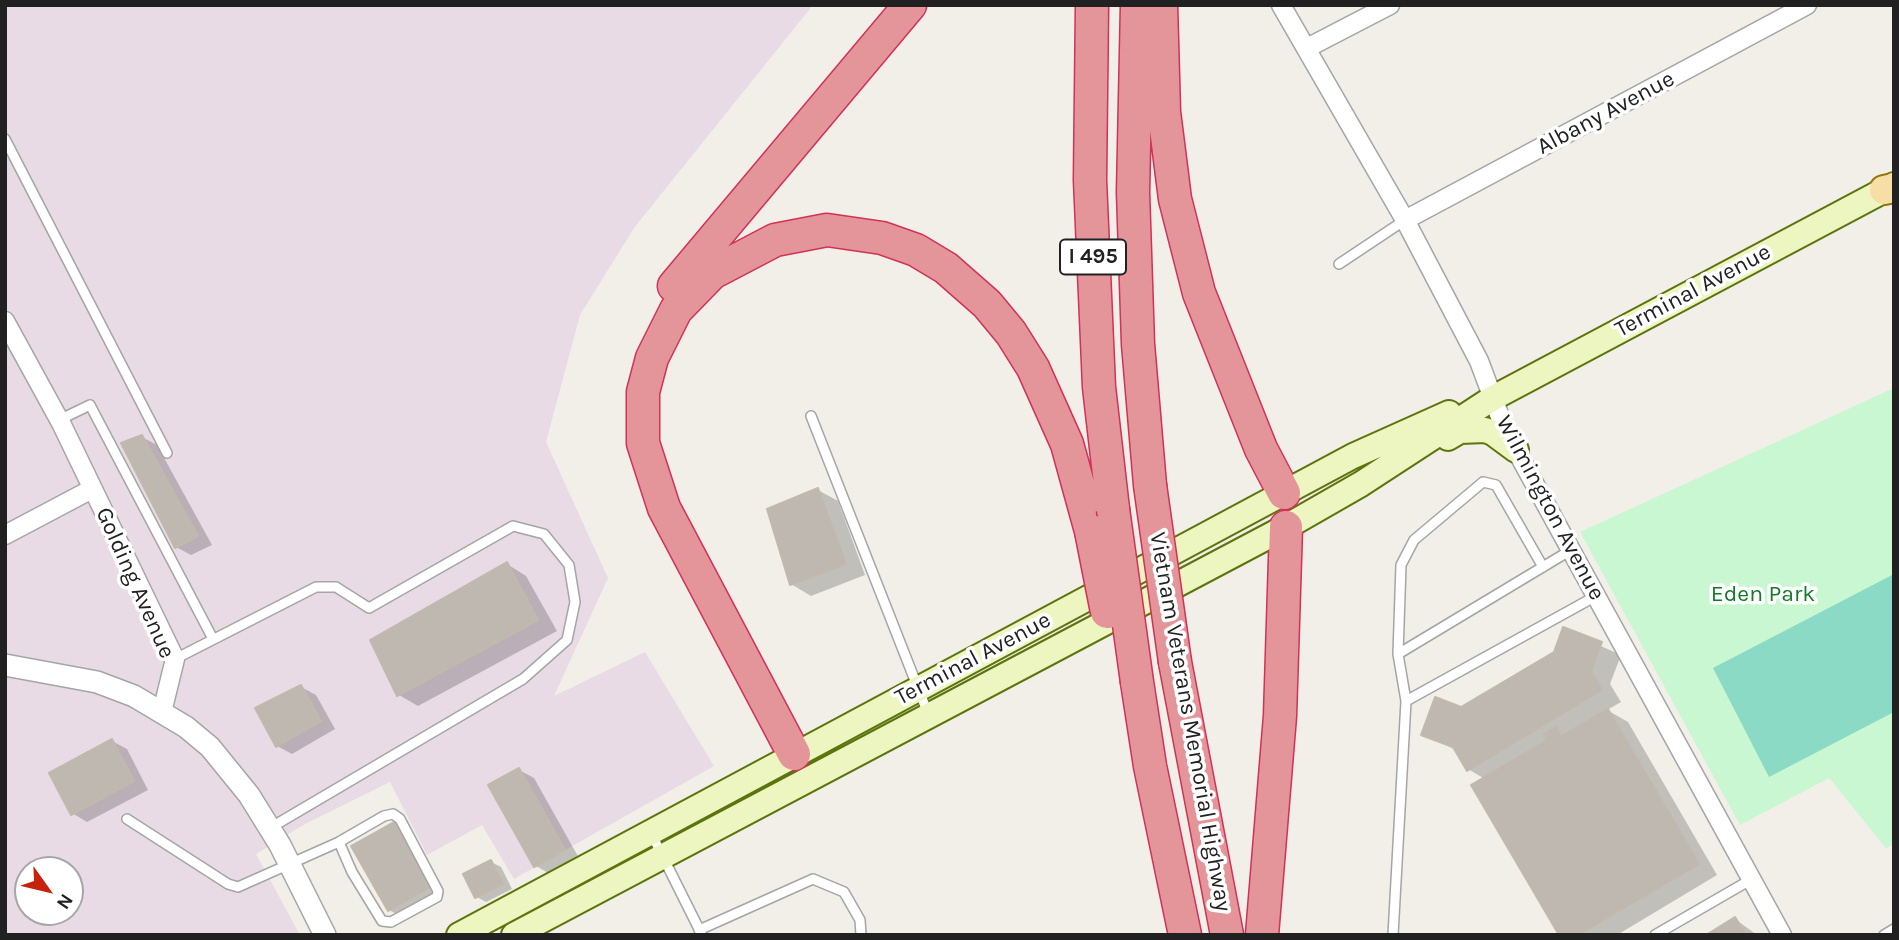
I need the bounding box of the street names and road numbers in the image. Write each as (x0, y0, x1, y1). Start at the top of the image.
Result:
street label: Albany Avenue (1533, 65, 1679, 161)
street label: Terminal Avenue (1610, 238, 1776, 344)
road number: I 495 (1060, 240, 1126, 274)
street label: Wilmington Avenue (1490, 411, 1610, 605)
street label: Golding Avenue (89, 503, 181, 663)
street label: Vietnam Veterans Memorial Highway (1143, 530, 1237, 914)
street label: Terminal Avenue (890, 606, 1056, 712)

